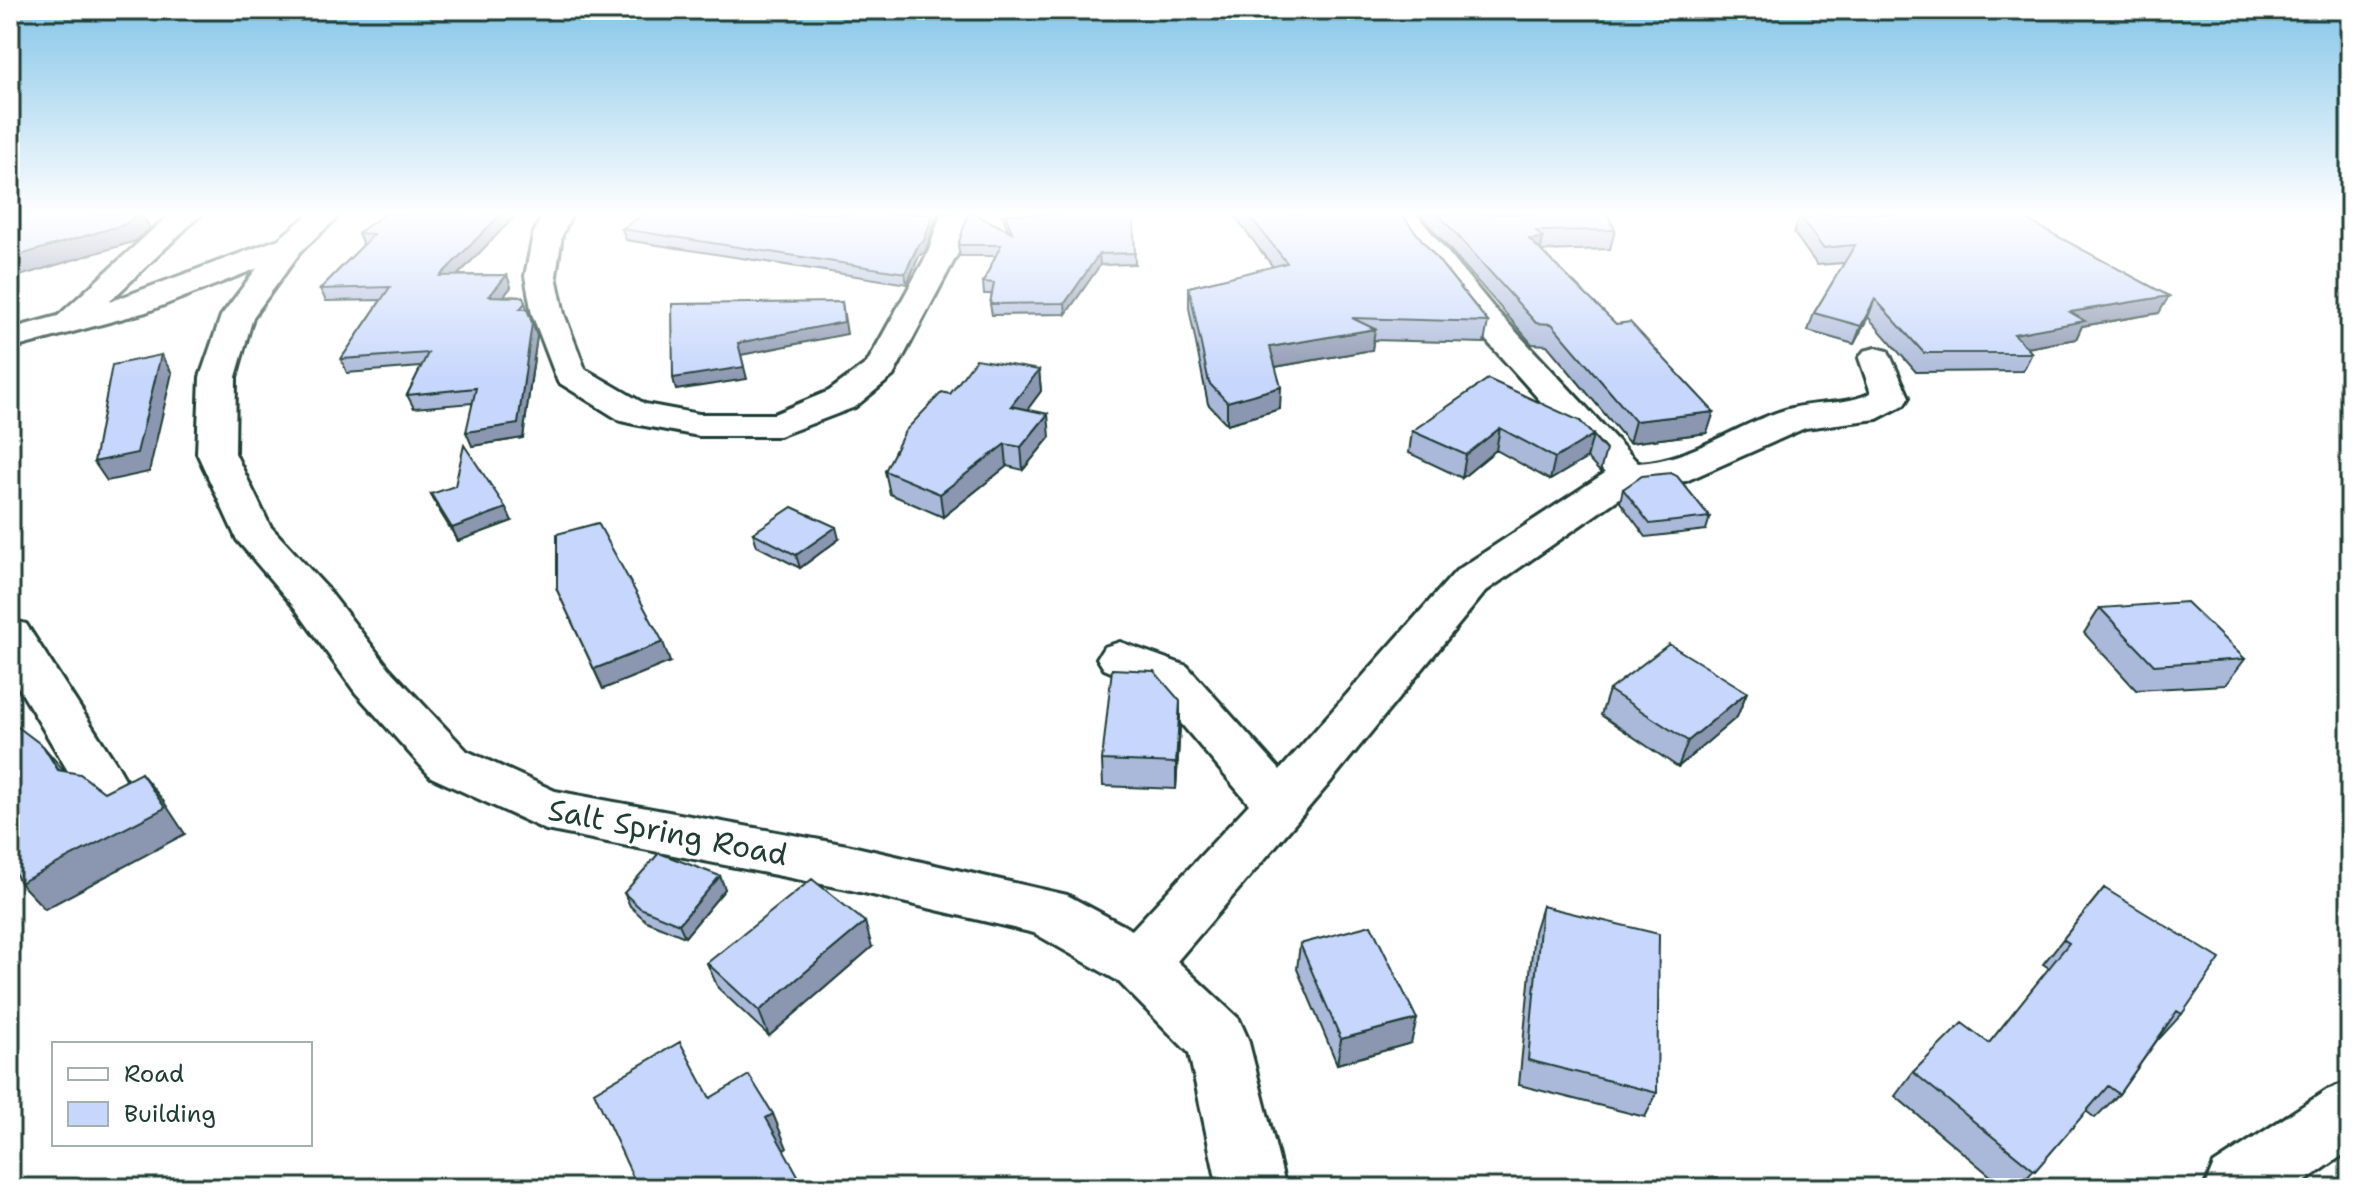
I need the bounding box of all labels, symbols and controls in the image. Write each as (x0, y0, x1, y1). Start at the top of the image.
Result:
street label: Salt Spring Road (545, 789, 791, 875)
legend (52, 1042, 312, 1146)
text: Road (124, 1058, 184, 1090)
text: Building (124, 1098, 216, 1130)

